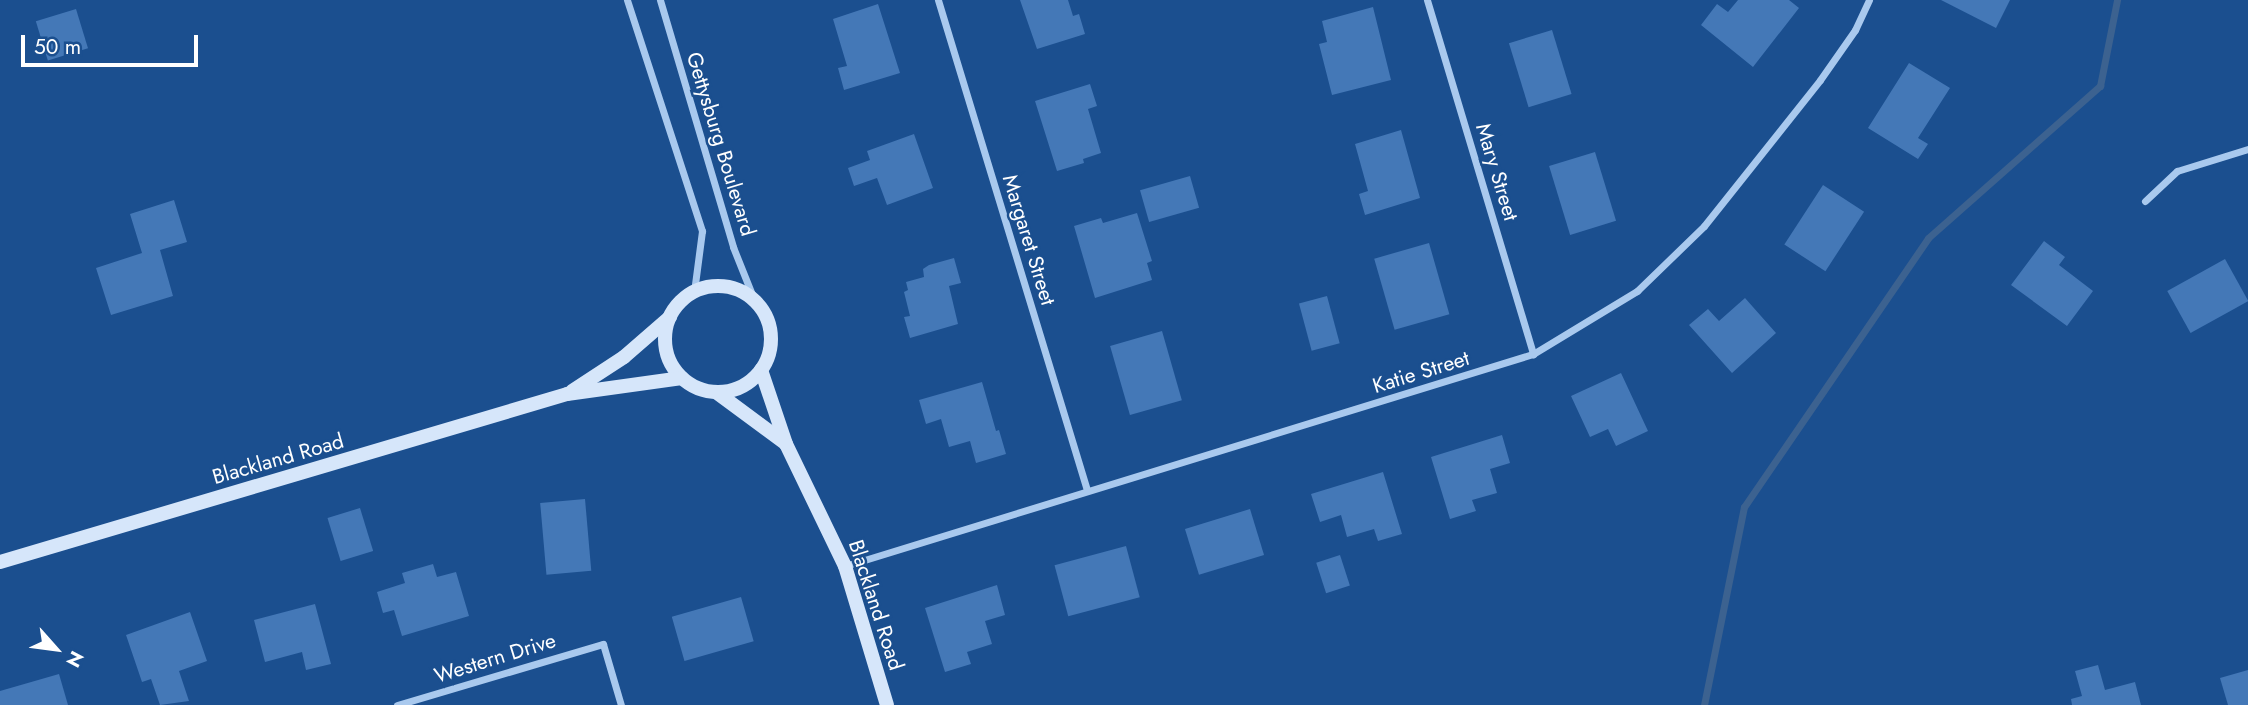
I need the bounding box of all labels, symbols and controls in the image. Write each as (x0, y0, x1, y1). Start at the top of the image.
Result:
scale bar (24, 21, 201, 65)
text: 50 m (34, 32, 81, 62)
street label: Gettysburg Boulevard (681, 49, 761, 239)
street label: Mary Street (1470, 120, 1524, 224)
street label: Margaret Street (997, 172, 1061, 308)
street label: Katie Street (1370, 345, 1472, 399)
street label: Blackland Road (209, 428, 347, 490)
street label: Blackland Road (843, 537, 909, 673)
north arrow (21, 614, 91, 684)
street label: Western Drive (431, 628, 559, 688)
text: N (60, 646, 90, 672)

